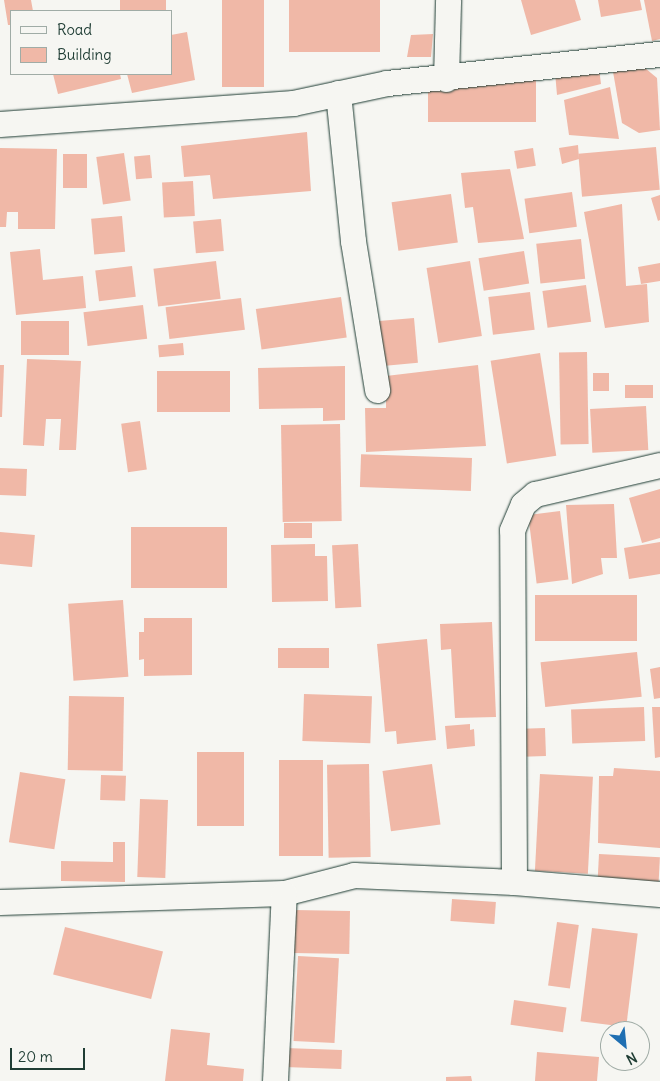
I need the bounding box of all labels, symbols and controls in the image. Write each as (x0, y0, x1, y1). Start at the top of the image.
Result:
legend (10, 10, 172, 75)
text: Road (57, 20, 92, 39)
text: Building (57, 45, 112, 64)
north arrow (600, 1021, 650, 1071)
scale bar (12, 1038, 88, 1070)
text: 20 m (18, 1047, 53, 1066)
text: N (623, 1048, 640, 1069)

